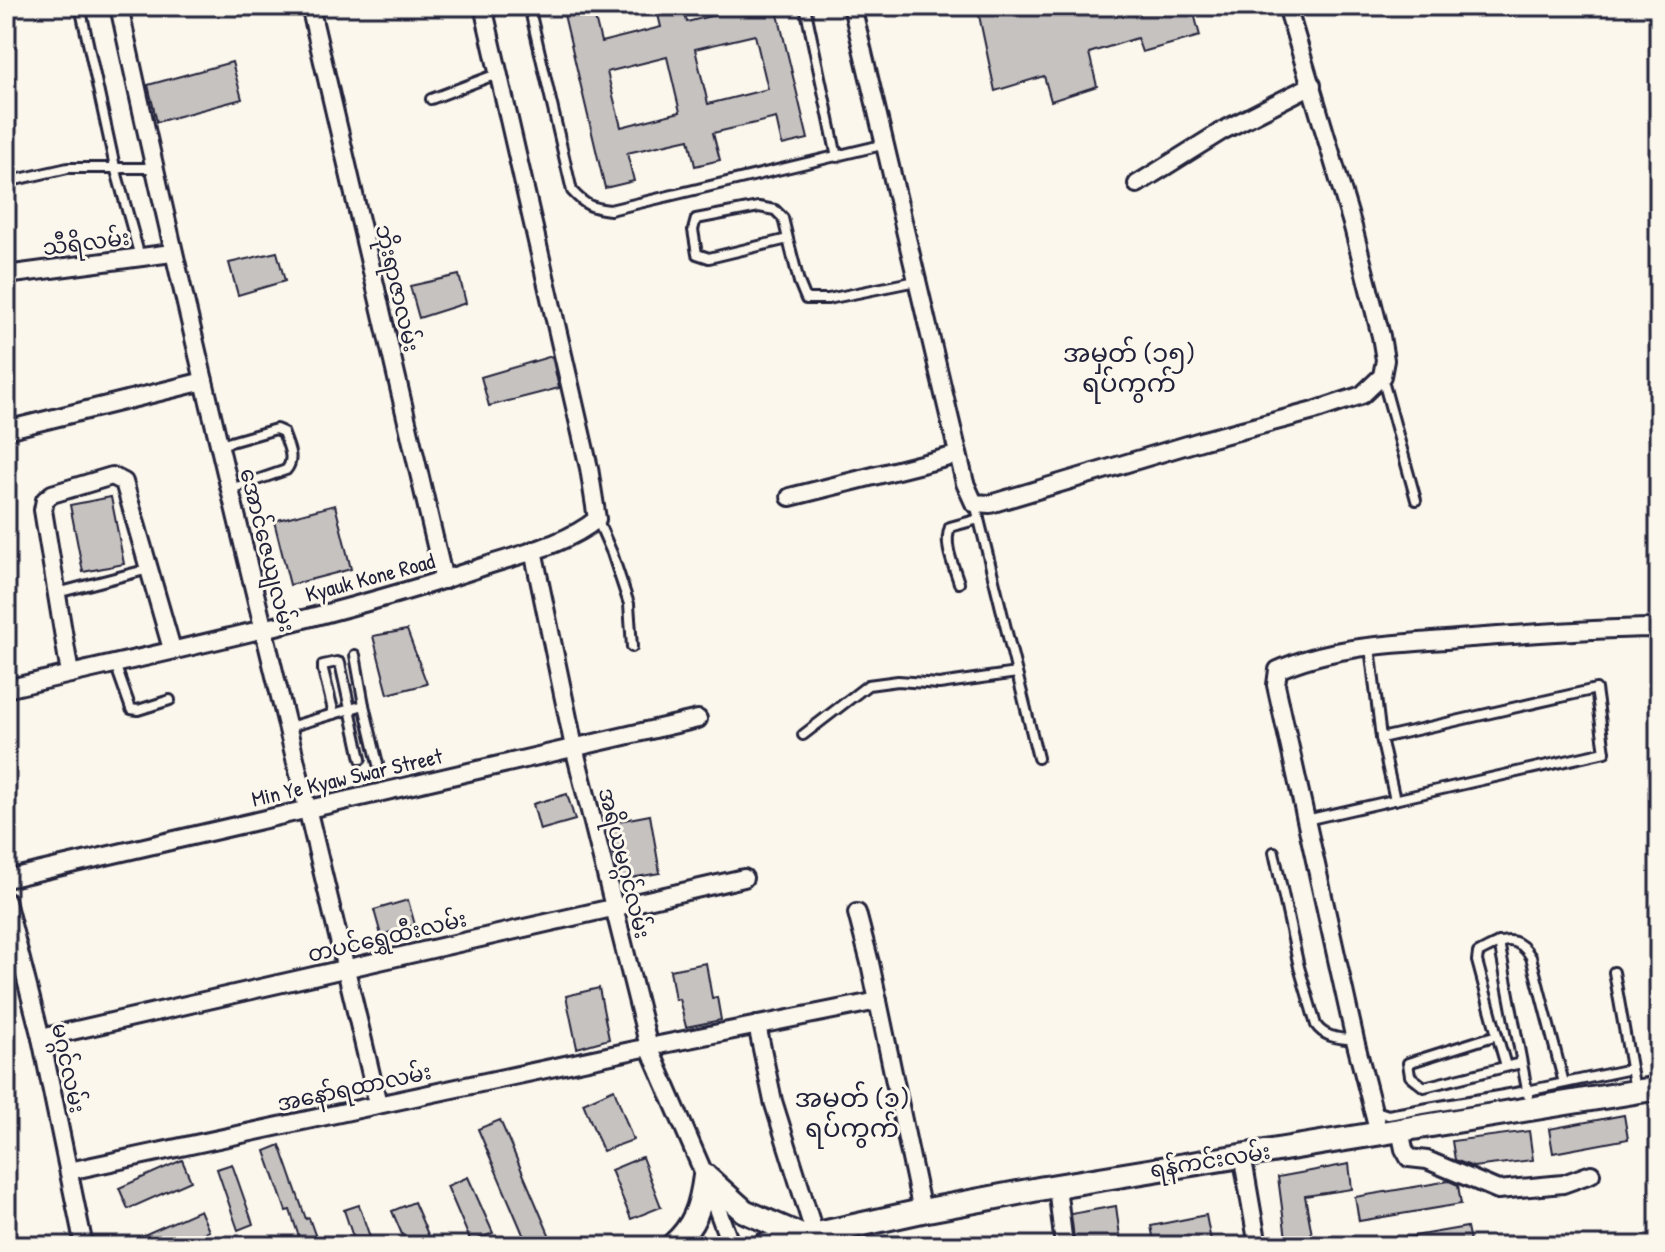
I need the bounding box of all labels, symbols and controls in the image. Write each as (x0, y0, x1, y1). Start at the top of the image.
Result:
street label: ဘိုးရာဇာလမ်း (366, 221, 427, 355)
street label: သီရိလမ်း (41, 222, 131, 265)
district label: အမှတ် (၁၅) ရပ်ကွက် (1063, 335, 1195, 404)
street label: အောင်ဇေယျလမ်း (229, 465, 303, 636)
street label: Kyauk Kone Road (302, 545, 438, 609)
street label: Min Ye Kyaw Swar Street (249, 740, 446, 814)
street label: အရိယမဂ္ဂင်လမ်း (587, 784, 658, 943)
street label: တပင်ရွှေထီးလမ်း (305, 903, 470, 972)
street label: မဂ္ဂင်လမ်း (40, 1020, 93, 1117)
street label: အနော်ရထာလမ်း (274, 1056, 434, 1121)
district label: အမှတ် (၁) ရပ်ကွက် (795, 1080, 909, 1149)
street label: ရန်ကင်းလမ်း (1148, 1136, 1273, 1187)

